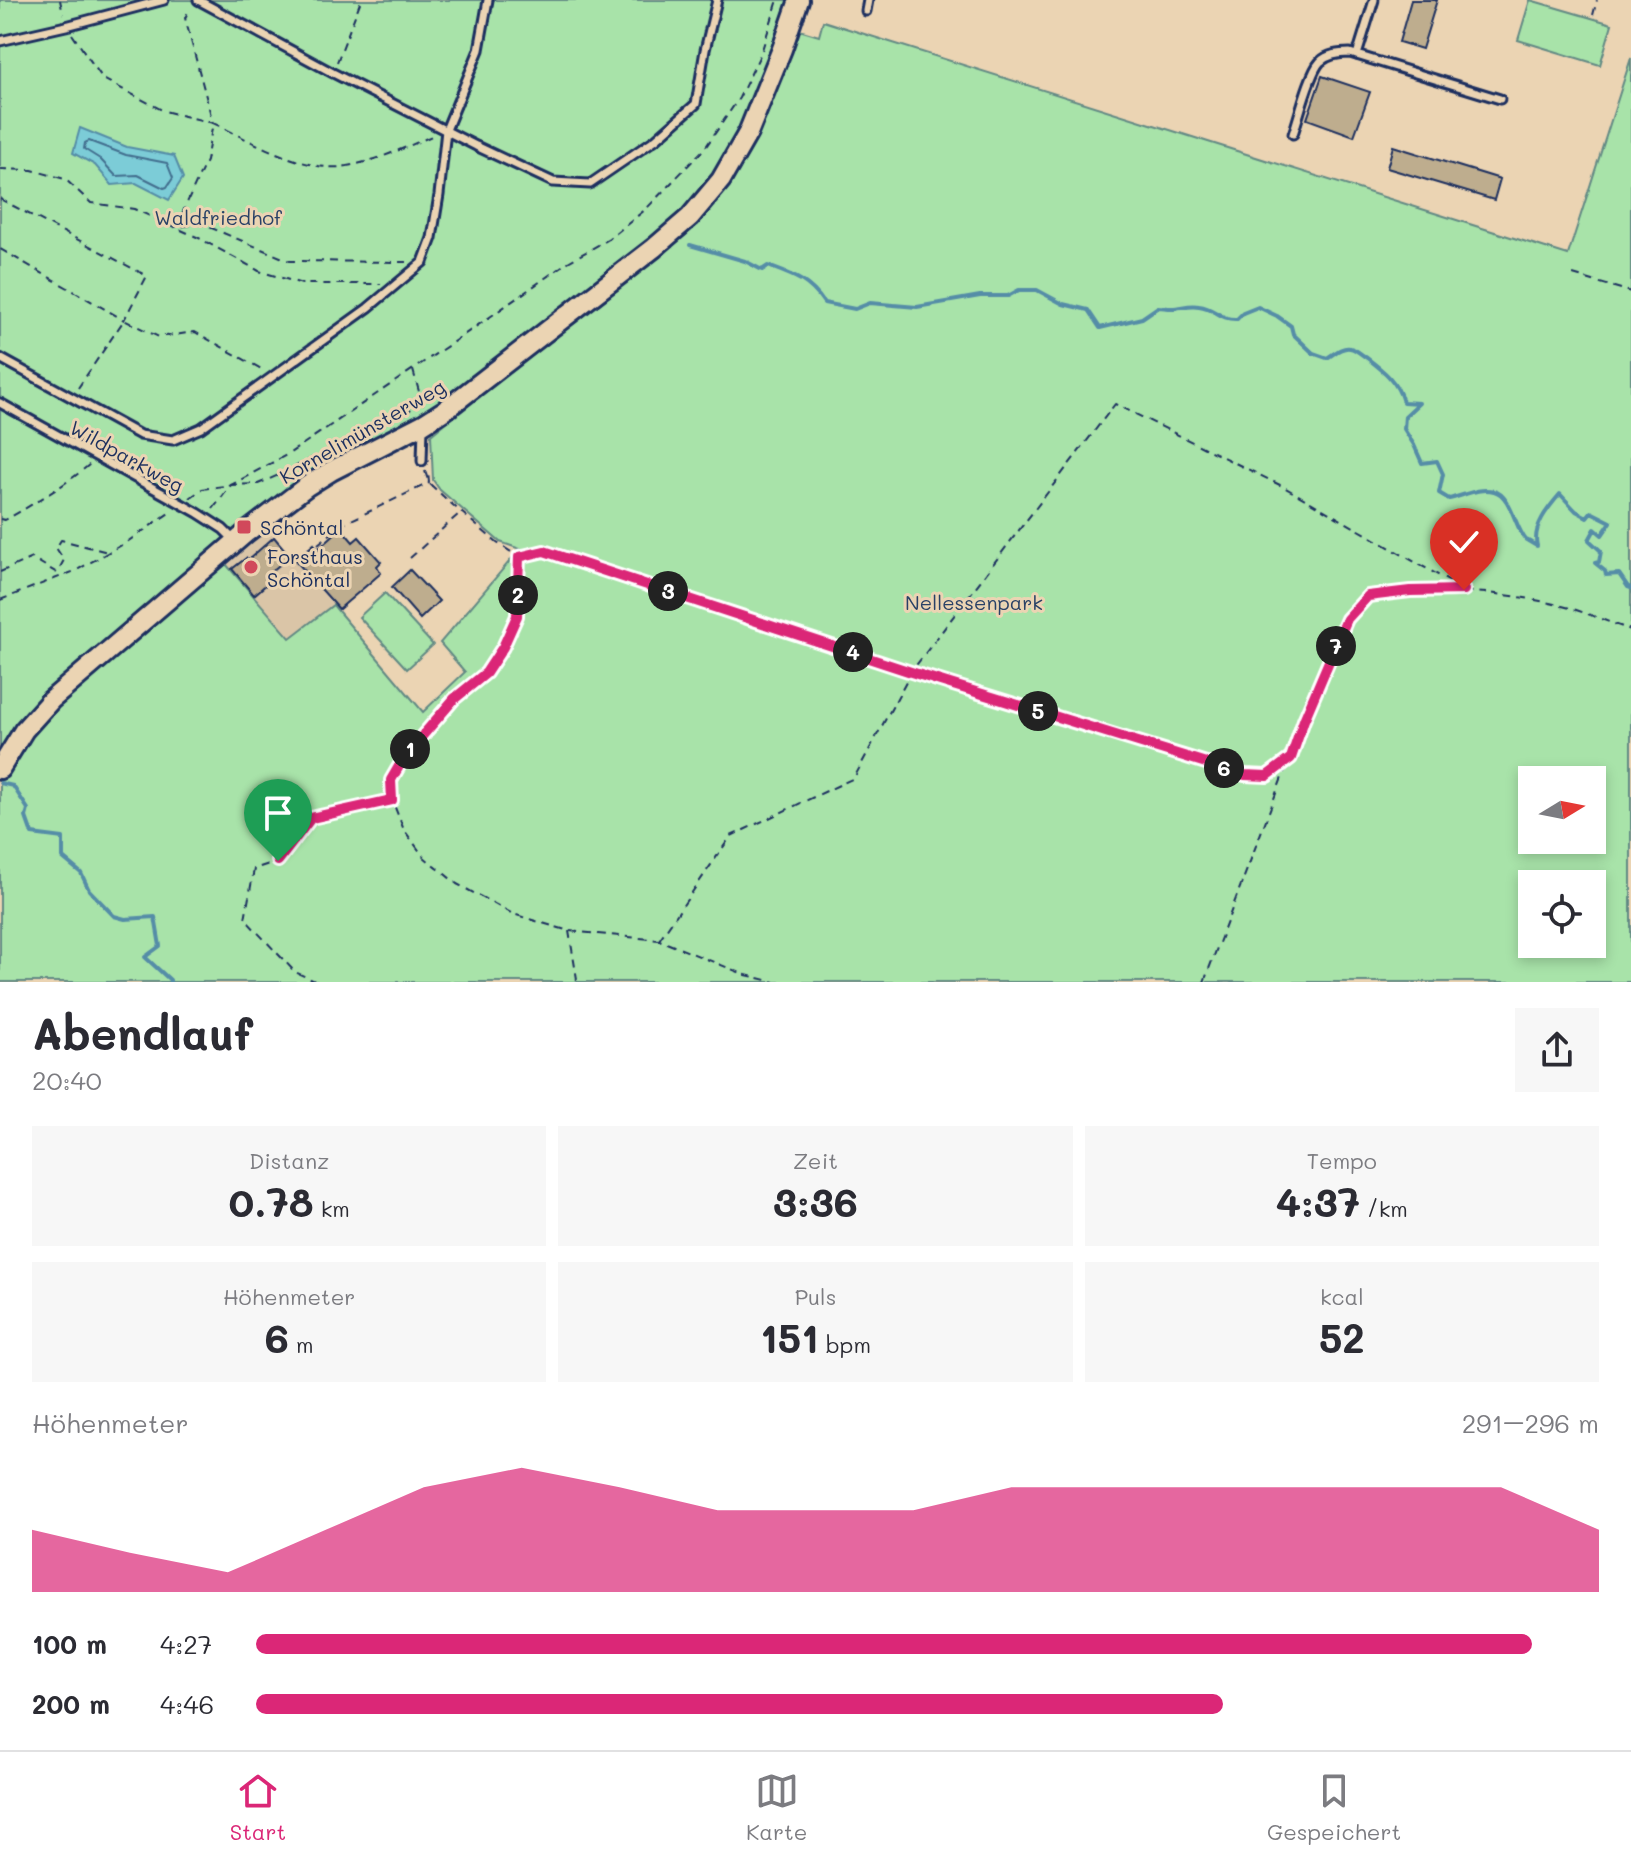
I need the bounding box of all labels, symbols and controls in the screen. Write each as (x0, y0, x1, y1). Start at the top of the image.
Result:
park label: Waldfriedhof (154, 204, 283, 230)
street label: Kornelimünsterweg (275, 373, 449, 489)
street label: Wildparkweg (65, 414, 189, 498)
pin (1430, 508, 1498, 590)
place label: Schöntal (260, 514, 344, 540)
marker: Schöntal (235, 518, 253, 536)
icon: check (1442, 520, 1486, 564)
place label: Forsthaus Schöntal (267, 543, 363, 592)
marker: Forsthaus Schöntal (242, 558, 260, 576)
pin: 3 (648, 571, 688, 611)
pin: 2 (498, 575, 538, 615)
text: 3 (661, 576, 675, 605)
text: 2 (512, 580, 524, 609)
park label: Nellessenpark (905, 589, 1043, 615)
pin: 7 (1316, 626, 1356, 666)
text: 7 (1330, 631, 1342, 660)
pin: 4 (833, 632, 873, 672)
text: 4 (846, 637, 860, 666)
pin: 5 (1018, 691, 1058, 731)
text: 5 (1032, 696, 1044, 725)
pin: 1 (390, 729, 430, 769)
text: 1 (405, 734, 415, 763)
pin: 6 (1204, 748, 1244, 788)
text: 6 (1217, 753, 1231, 782)
north arrow (1518, 766, 1606, 854)
map controls (1518, 766, 1606, 958)
pin (244, 779, 312, 861)
icon: arrive (256, 791, 300, 835)
button: locate (1518, 870, 1606, 958)
text: Abendlauf (32, 1004, 253, 1061)
button: share (1515, 1008, 1599, 1092)
text: 20:40 (32, 1063, 102, 1097)
text: Distanz (249, 1146, 329, 1175)
text: Zeit (793, 1146, 838, 1175)
text: Tempo (1307, 1146, 1377, 1175)
text: 0.78 (228, 1175, 314, 1227)
text: 3:36 (773, 1175, 858, 1227)
text: 4:37 (1276, 1175, 1360, 1227)
text: km (314, 1194, 350, 1223)
text: /km (1360, 1194, 1408, 1223)
text: Höhenmeter (223, 1282, 355, 1311)
text: Puls (795, 1282, 836, 1311)
text: kcal (1320, 1282, 1364, 1311)
text: 6 (265, 1311, 289, 1363)
text: 151 (760, 1311, 819, 1363)
text: 52 (1319, 1311, 1365, 1363)
text: m (289, 1330, 314, 1359)
text: bpm (819, 1330, 871, 1359)
text: Höhenmeter (32, 1406, 189, 1440)
text: 291–296 m (1462, 1406, 1599, 1440)
text: 100 m (32, 1627, 107, 1661)
text: 4:27 (160, 1627, 212, 1661)
text: 200 m (32, 1687, 110, 1721)
text: 4:46 (160, 1687, 214, 1721)
tab: Start (230, 1769, 286, 1846)
tab: Karte (746, 1769, 807, 1846)
tab: Gespeichert (1267, 1769, 1401, 1846)

